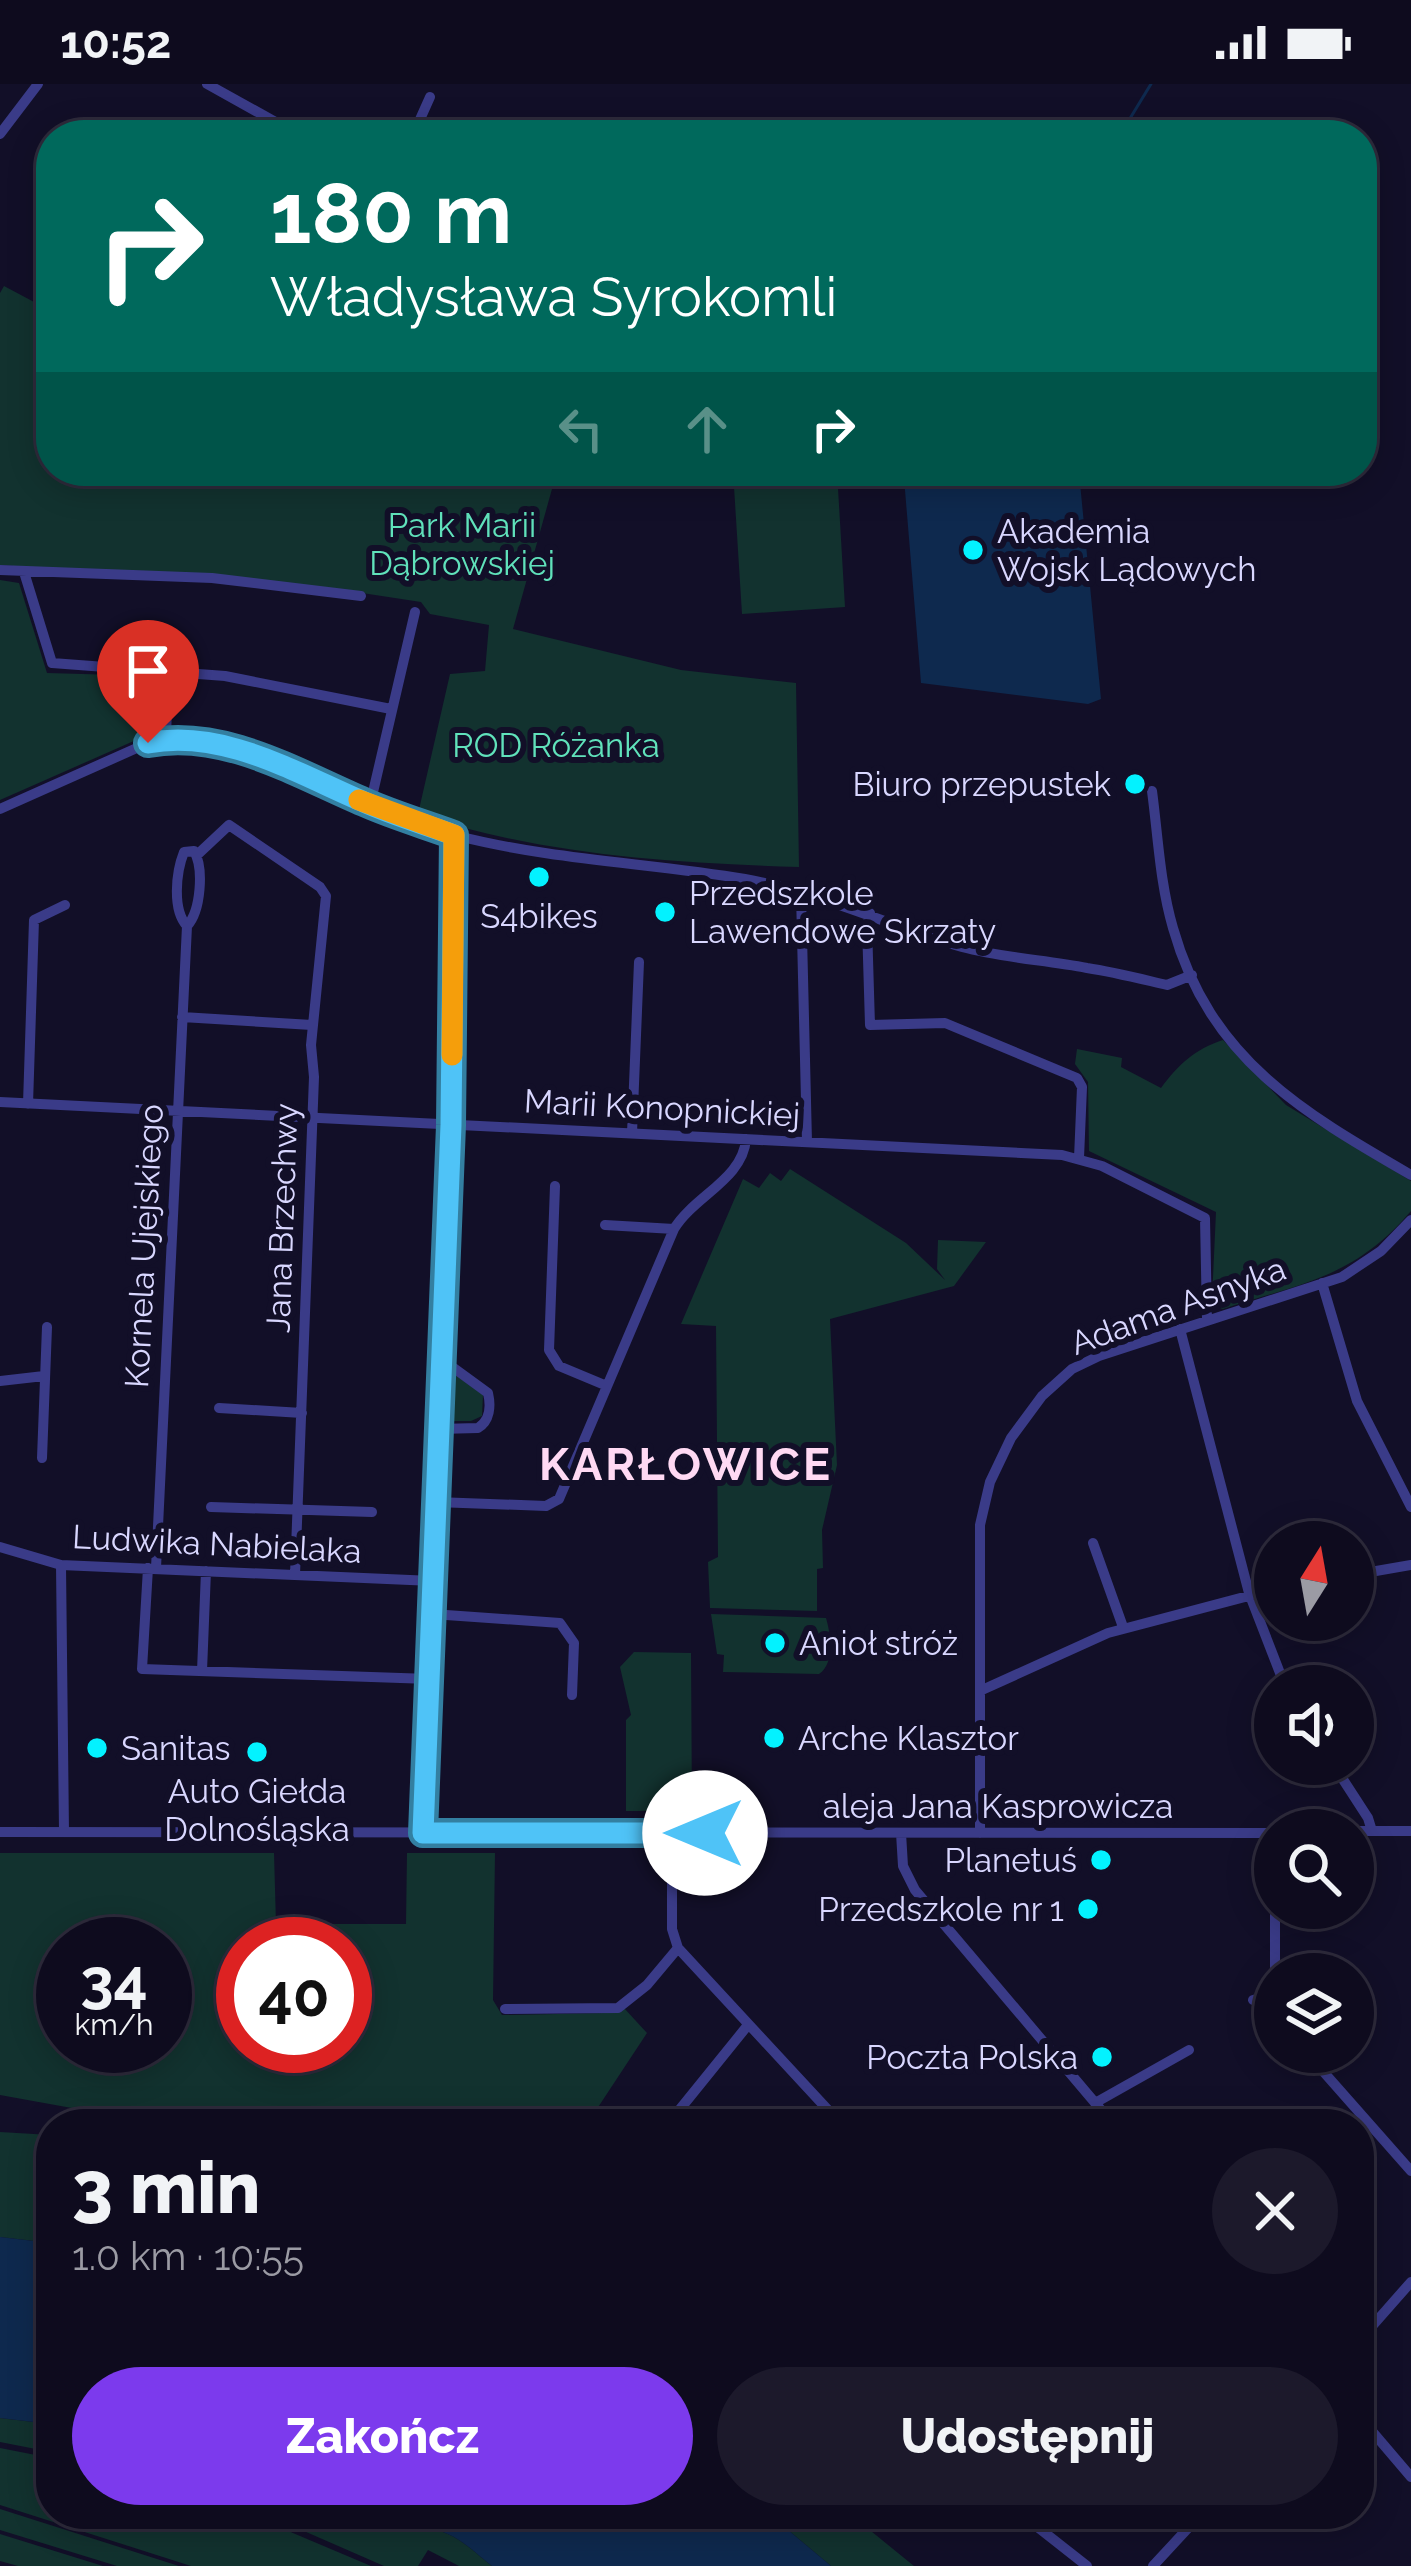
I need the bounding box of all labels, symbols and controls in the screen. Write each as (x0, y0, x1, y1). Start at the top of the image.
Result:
text: 10:52 (60, 16, 171, 69)
text: 180 m (270, 164, 512, 263)
icon: right (72, 168, 228, 324)
text: Władysława Syrokomli (270, 265, 837, 329)
icon: left (548, 396, 614, 462)
icon: ahead (674, 396, 740, 462)
icon: right (800, 396, 866, 462)
park label: Park Marii Dąbrowskiej (369, 506, 555, 583)
place label: Akademia Wojsk Lądowych (997, 512, 1256, 589)
marker: Akademia Wojsk Lądowych (960, 537, 986, 563)
pin (97, 620, 199, 743)
icon: arrive (115, 638, 181, 704)
park label: ROD Różanka (452, 726, 660, 765)
place label: Biuro przepustek (852, 765, 1112, 804)
marker: Biuro przepustek (1122, 771, 1148, 797)
marker: S4bikes (526, 864, 552, 890)
place label: Przedszkole Lawendowe Skrzaty (689, 874, 996, 951)
place label: S4bikes (480, 897, 598, 936)
marker: Przedszkole Lawendowe Skrzaty (652, 899, 678, 925)
street label: Marii Konopnickiej (523, 1081, 801, 1135)
street label: Jana Brzechwy (259, 1102, 306, 1333)
street label: Kornela Ujejskiego (117, 1103, 171, 1389)
street label: Adama Asnyka (1065, 1249, 1291, 1363)
district label: KARŁOWICE (539, 1438, 833, 1491)
street label: Ludwika Nabielaka (71, 1517, 363, 1571)
north arrow (1254, 1521, 1374, 1641)
map controls (1254, 1521, 1374, 2073)
place label: Anioł stróż (799, 1624, 958, 1663)
marker: Anioł stróż (762, 1630, 788, 1656)
button: sound (1254, 1665, 1374, 1785)
place label: Arche Klasztor (798, 1719, 1019, 1758)
marker: Arche Klasztor (761, 1725, 787, 1751)
place label: Sanitas (121, 1729, 230, 1768)
marker: Sanitas (84, 1735, 110, 1761)
marker: Auto Giełda Dolnośląska (244, 1739, 270, 1765)
position arrow (642, 1770, 768, 1896)
place label: Auto Giełda Dolnośląska (164, 1772, 350, 1849)
street label: aleja Jana Kasprowicza (823, 1787, 1173, 1826)
button: search (1254, 1809, 1374, 1929)
place label: Planetuś (944, 1841, 1077, 1880)
marker: Planetuś (1088, 1847, 1114, 1873)
place label: Przedszkole nr 1 (818, 1890, 1064, 1929)
marker: Przedszkole nr 1 (1075, 1896, 1101, 1922)
speed limit sign: 40 (216, 1917, 372, 2073)
text: 34 (80, 1945, 148, 2015)
button: layers (1254, 1953, 1374, 2073)
text: km/h (74, 2007, 154, 2042)
place label: Poczta Polska (866, 2038, 1078, 2077)
marker: Poczta Polska (1089, 2044, 1115, 2070)
text: 3 min (72, 2145, 261, 2230)
button: close (1212, 2148, 1338, 2274)
text: 1.0 km · 10:55 (72, 2233, 304, 2279)
button: Zakończ (72, 2367, 693, 2505)
button: Udostępnij (717, 2367, 1338, 2505)

